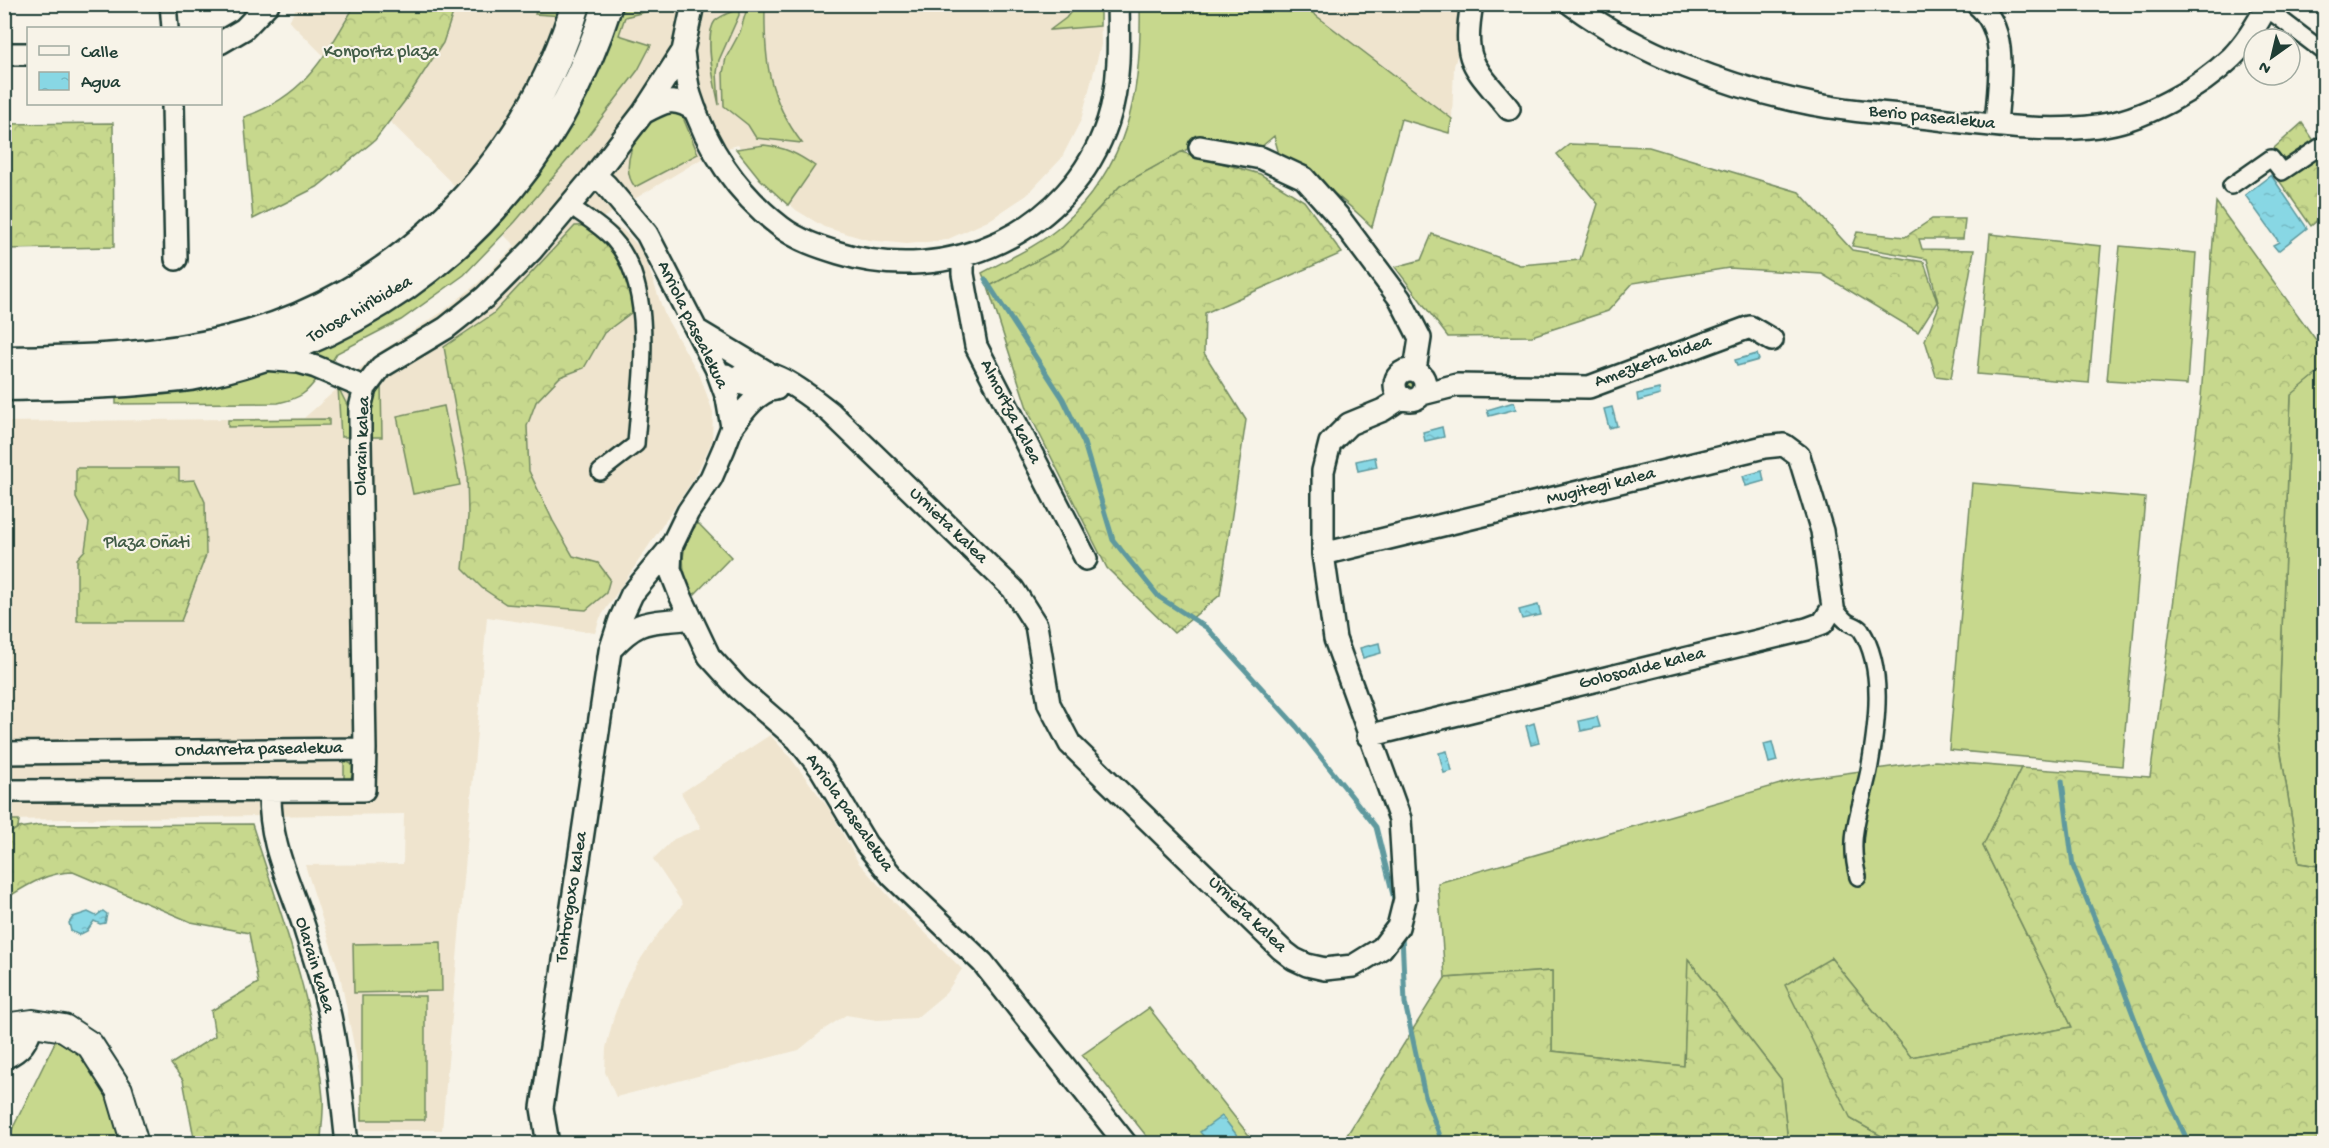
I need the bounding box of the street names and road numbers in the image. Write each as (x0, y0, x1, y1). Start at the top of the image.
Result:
street label: Berio pasealekua (1867, 101, 1997, 135)
street label: Arriola pasealekua (652, 258, 732, 393)
street label: Tolosa hiribidea (303, 271, 417, 349)
street label: Amezketa bidea (1592, 331, 1715, 393)
street label: Almortza kalea (975, 356, 1046, 468)
street label: Olarain kalea (351, 395, 375, 496)
street label: Mugitegi kalea (1544, 463, 1659, 511)
street label: Urnieta kalea (904, 483, 992, 569)
street label: Golosoalde kalea (1577, 643, 1708, 695)
street label: Ondarreta pasealekua (175, 738, 344, 762)
street label: Arriola pasealekua (800, 750, 898, 877)
street label: Tontorgoxo kalea (551, 829, 593, 965)
street label: Urnieta kalea (1203, 872, 1291, 958)
street label: Olarain kalea (289, 915, 339, 1016)

